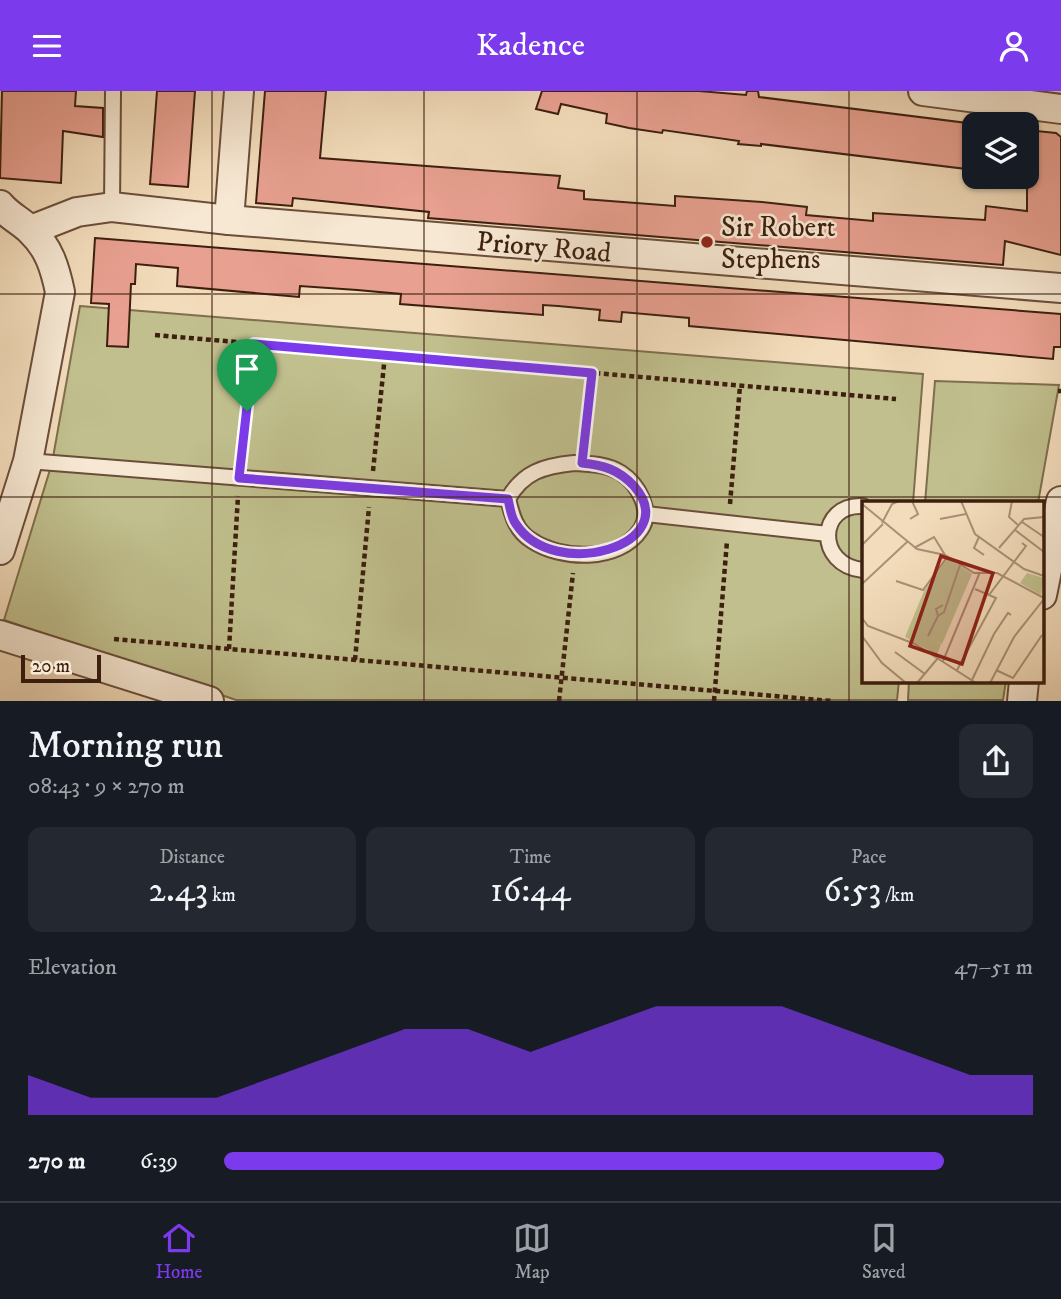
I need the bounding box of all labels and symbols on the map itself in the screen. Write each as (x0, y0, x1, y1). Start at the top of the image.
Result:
place label: Sir Robert Stephens (721, 210, 836, 277)
street label: Priory Road (475, 224, 613, 271)
marker: Sir Robert Stephens (699, 234, 715, 250)
pin (217, 339, 277, 411)
inset map (862, 501, 1044, 683)
scale bar (21, 652, 102, 683)

